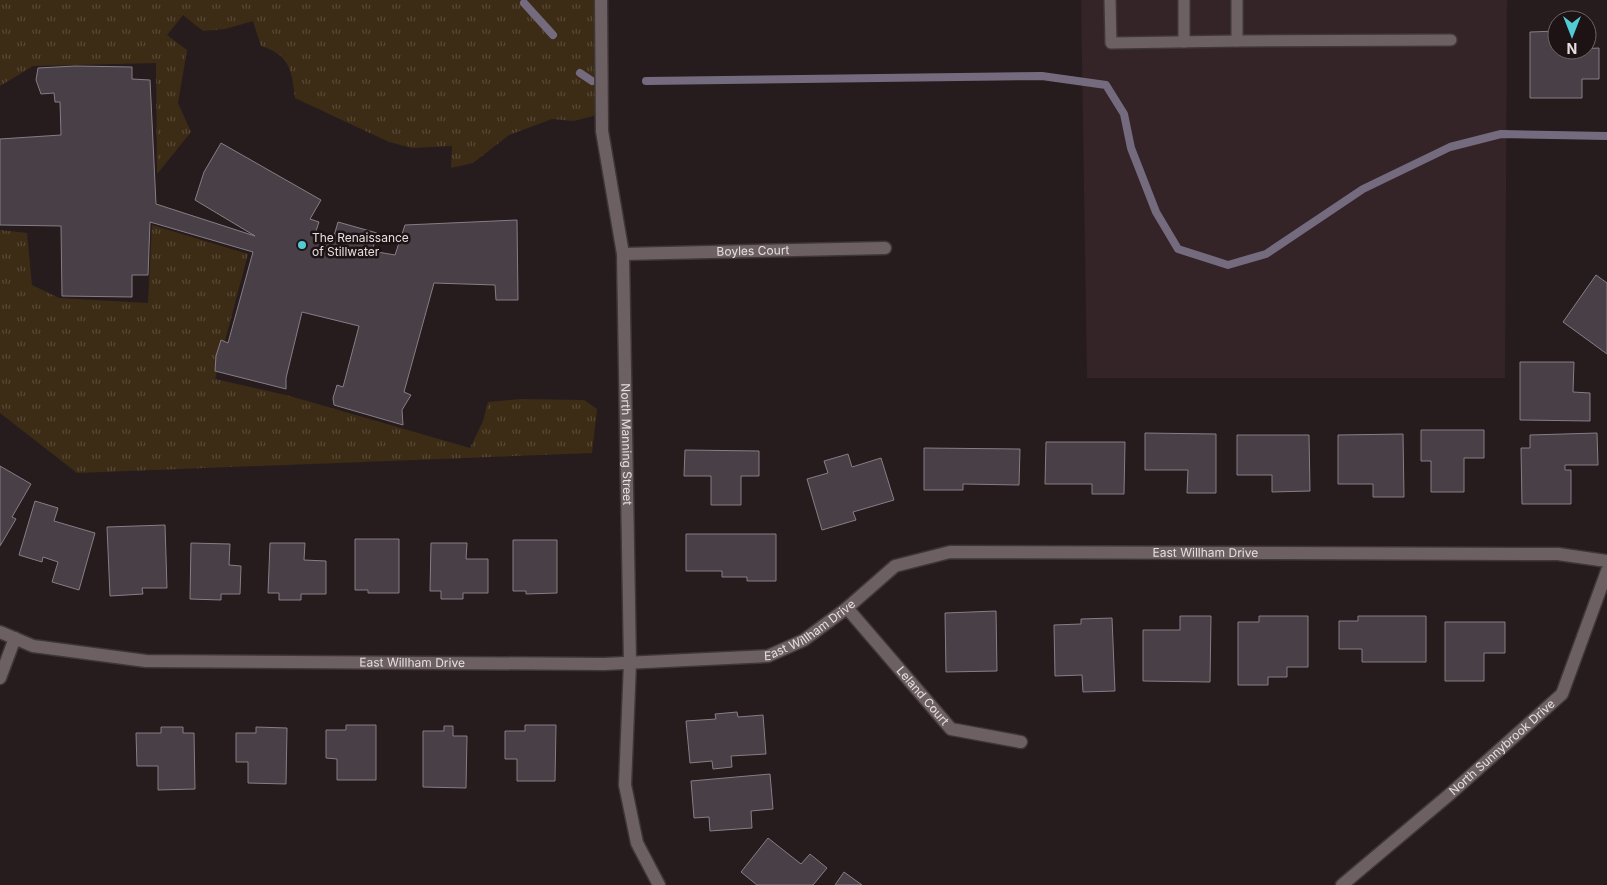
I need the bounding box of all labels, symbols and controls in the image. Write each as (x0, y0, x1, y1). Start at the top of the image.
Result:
north arrow (1547, 10, 1597, 60)
text: N (1567, 40, 1577, 57)
place label: The Renaissance of Stillwater (312, 230, 409, 259)
marker: The Renaissance of Stillwater (296, 239, 308, 251)
street label: Boyles Court (716, 242, 790, 259)
street label: North Manning Street (618, 383, 635, 505)
street label: East Willham Drive (1153, 545, 1258, 560)
street label: East Willham Drive (764, 596, 858, 663)
street label: East Willham Drive (359, 654, 465, 670)
street label: Leland Court (894, 663, 953, 728)
street label: North Sunnybrook Drive (1446, 696, 1558, 798)

